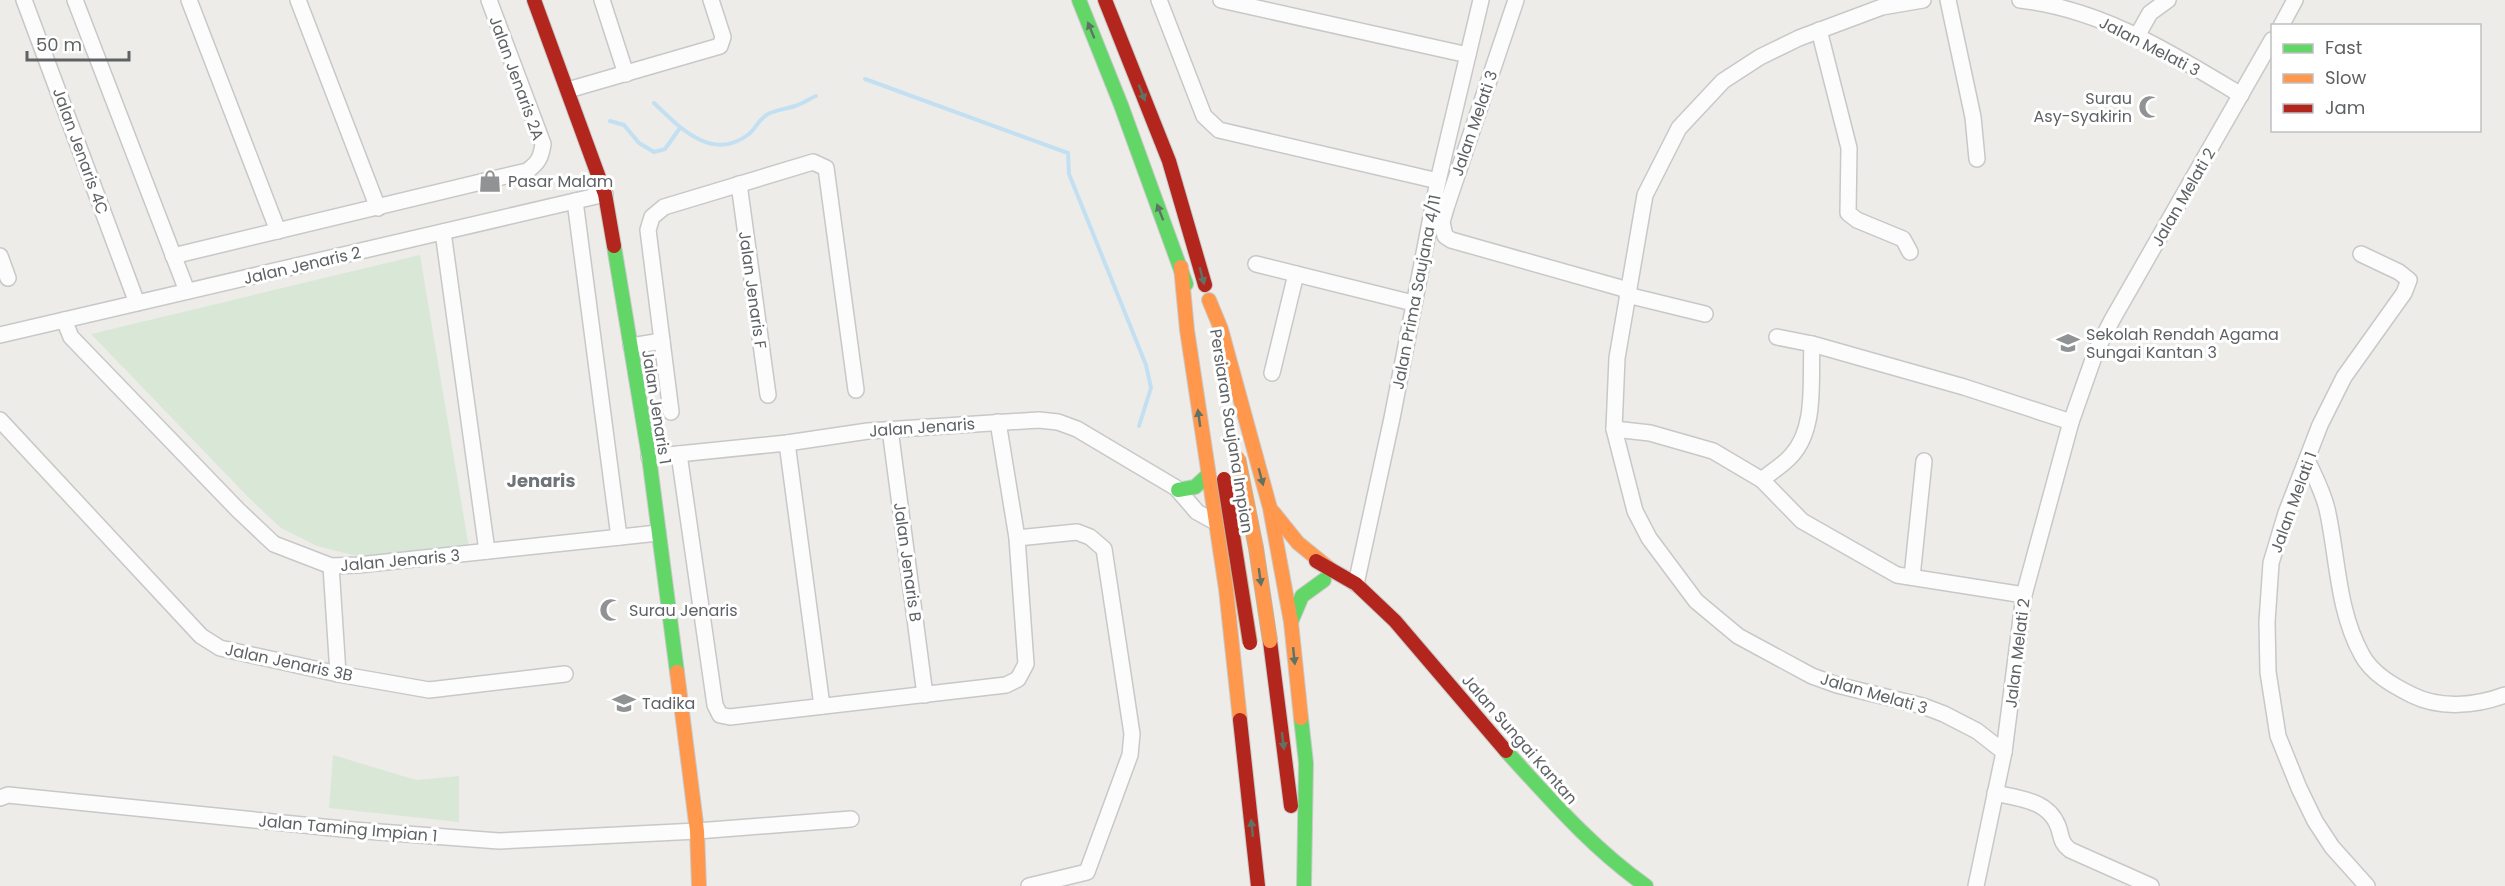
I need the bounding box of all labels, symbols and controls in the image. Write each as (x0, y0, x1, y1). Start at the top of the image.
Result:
street label: Jalan Melati 3 (2095, 11, 2204, 82)
street label: Jalan Jenaris 2A (483, 13, 550, 144)
one-way arrow (1086, 21, 1095, 39)
scale bar (27, 24, 129, 62)
legend (2271, 24, 2481, 132)
text: 50 m (36, 32, 82, 57)
text: Fast (2325, 35, 2362, 60)
text: Slow (2325, 65, 2367, 90)
street label: Jalan Melati 3 (1446, 67, 1503, 179)
street label: Jalan Jenaris 4C (47, 85, 114, 218)
one-way arrow (1137, 85, 1147, 103)
place label: Surau Asy-Syakirin (2034, 87, 2132, 128)
mosque icon: Surau Asy-Syakirin (2137, 94, 2163, 120)
text: Jam (2325, 95, 2365, 120)
street label: Jalan Melati 2 (2146, 144, 2221, 251)
shop icon: Pasar Malam (477, 168, 503, 194)
place label: Pasar Malam (508, 170, 613, 193)
street label: Jalan Prima Saujana 4/11 (1386, 193, 1447, 391)
one-way arrow (1154, 203, 1164, 221)
street label: Jalan Jenaris F (733, 230, 772, 350)
street label: Jalan Jenaris 2 (241, 241, 363, 290)
one-way arrow (1198, 267, 1208, 285)
place label: Sekolah Rendah Agama Sungai Kantan 3 (2086, 323, 2279, 364)
street label: Persiaran Saujana Impian (1204, 327, 1259, 535)
school or university icon: Sekolah Rendah Agama Sungai Kantan 3 (2055, 330, 2081, 356)
street label: Jalan Jenaris 1 (636, 348, 677, 466)
one-way arrow (1194, 408, 1203, 427)
street label: Jalan Jenaris (868, 412, 976, 443)
street label: Jalan Melati 1 (2265, 448, 2322, 556)
district label: Jenaris (507, 468, 575, 493)
one-way arrow (1257, 468, 1267, 486)
street label: Jalan Jenaris B (888, 501, 927, 623)
street label: Jalan Jenaris 3 (339, 544, 461, 577)
one-way arrow (1256, 568, 1265, 587)
mosque icon: Surau Jenaris (598, 597, 624, 623)
street label: Jalan Melati 2 (1999, 597, 2036, 709)
place label: Surau Jenaris (629, 599, 738, 622)
street label: Jalan Jenaris 3B (223, 638, 355, 687)
one-way arrow (1289, 646, 1299, 665)
street label: Jalan Melati 3 (1818, 667, 1930, 720)
street label: Jalan Sungai Kantan (1457, 669, 1583, 809)
school or university icon: Tadika (611, 690, 637, 716)
place label: Tadika (642, 692, 695, 715)
one-way arrow (1278, 731, 1287, 750)
street label: Jalan Taming Impian 1 (258, 809, 438, 848)
one-way arrow (1247, 818, 1257, 837)

